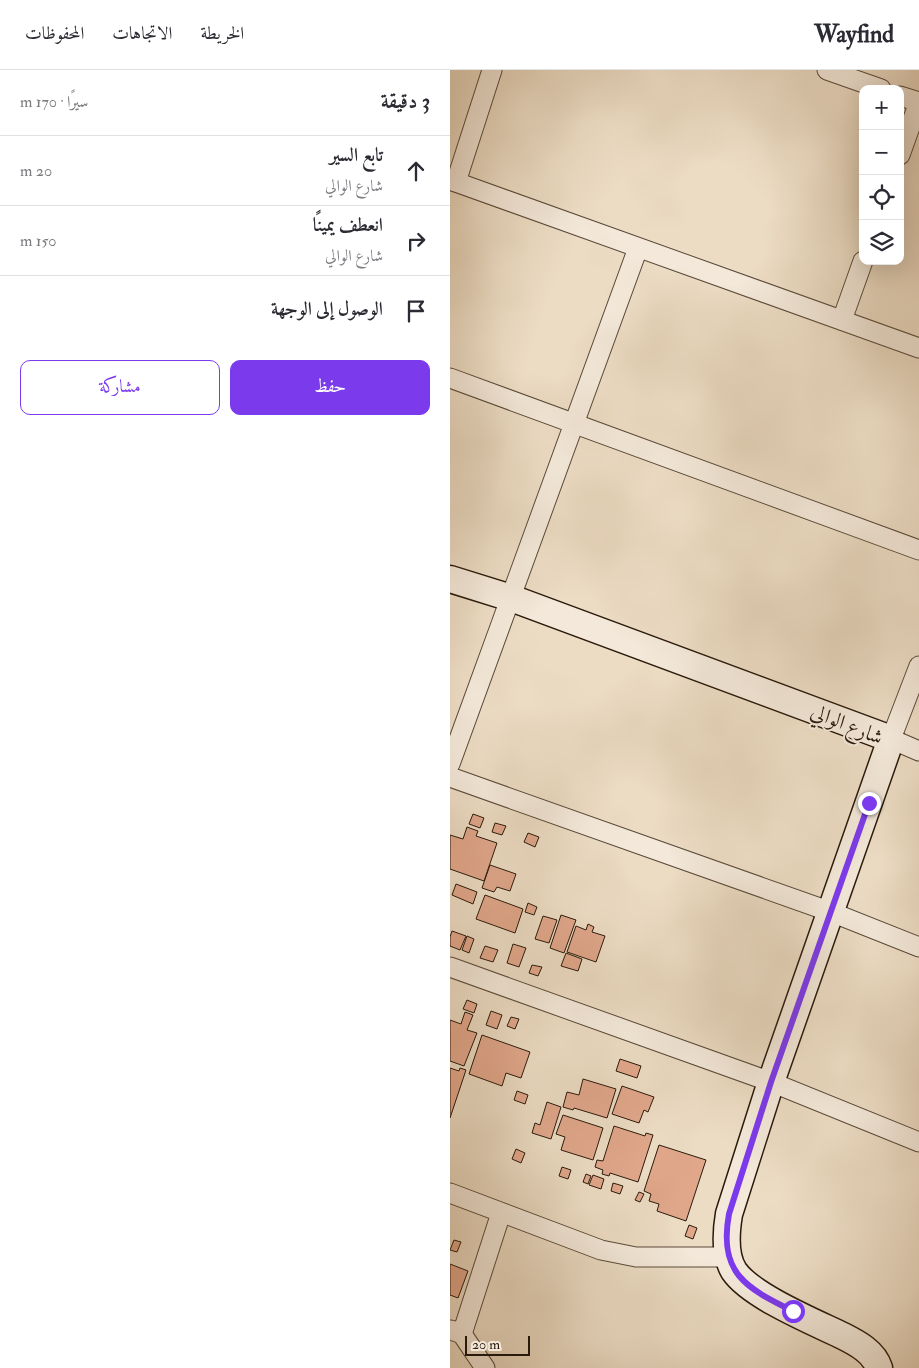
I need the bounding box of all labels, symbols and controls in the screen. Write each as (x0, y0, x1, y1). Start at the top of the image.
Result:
text: Wayfind (814, 19, 894, 50)
text: المحفوظات (25, 22, 84, 45)
text: الاتجاهات (112, 22, 172, 45)
text: الخريطة (200, 22, 244, 45)
map controls (859, 85, 904, 265)
button: + (859, 85, 904, 130)
text: 3 دقيقة (381, 88, 430, 115)
text: سيرًا · 170 m (20, 92, 88, 112)
button: − (859, 130, 904, 175)
text: تابع السير (329, 143, 383, 167)
icon: ahead (402, 157, 430, 185)
text: 20 m (20, 161, 52, 181)
button: locate (859, 175, 904, 220)
text: شارع الوالي (325, 176, 383, 196)
text: انعطف يمينًا (313, 213, 383, 237)
button: layers (859, 220, 904, 265)
icon: right (402, 227, 430, 255)
text: 150 m (20, 231, 57, 251)
text: شارع الوالي (325, 246, 383, 266)
text: الوصول إلى الوجهة (271, 297, 383, 321)
icon: arrive (402, 297, 430, 325)
button: مشاركة (20, 360, 220, 415)
button: حفظ (230, 360, 430, 415)
street label: شارع الوالي (805, 698, 887, 755)
route end (858, 792, 881, 815)
route start (782, 1300, 805, 1323)
scale bar (465, 1333, 530, 1356)
text: 20 m (472, 1336, 500, 1353)

